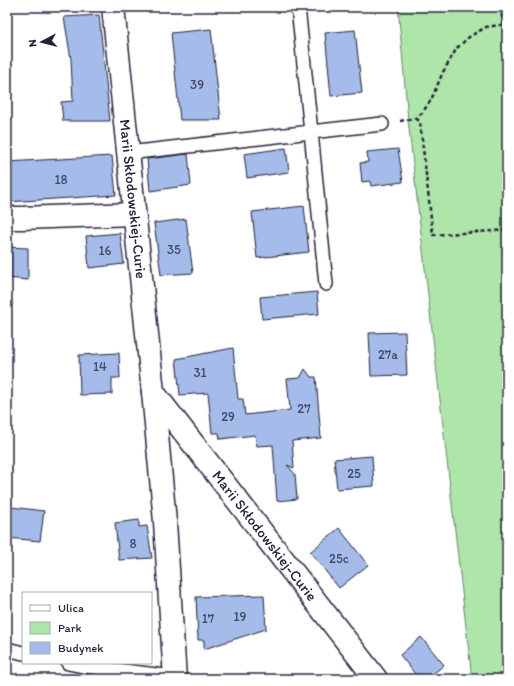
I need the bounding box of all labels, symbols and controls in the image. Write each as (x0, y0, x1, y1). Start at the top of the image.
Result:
north arrow (22, 22, 62, 62)
text: N (26, 39, 39, 48)
house number: 39 (190, 77, 204, 92)
street label: Marii Skłodowskiej-Curie (116, 118, 150, 280)
house number: 18 (54, 172, 68, 187)
house number: 35 (167, 242, 181, 257)
house number: 16 (99, 243, 112, 258)
house number: 27a (378, 347, 398, 362)
house number: 14 (93, 359, 107, 374)
house number: 31 (193, 365, 207, 380)
house number: 27 (297, 401, 311, 416)
house number: 29 (221, 409, 235, 424)
house number: 25 (347, 466, 361, 481)
street label: Marii Skłodowskiej-Curie (208, 467, 321, 605)
house number: 8 (129, 536, 137, 551)
house number: 25c (329, 551, 349, 566)
legend (22, 592, 152, 664)
text: Ulica (58, 601, 84, 615)
house number: 19 (234, 609, 247, 624)
house number: 17 (202, 611, 215, 626)
text: Park (58, 621, 82, 635)
text: Budynek (58, 641, 104, 655)

